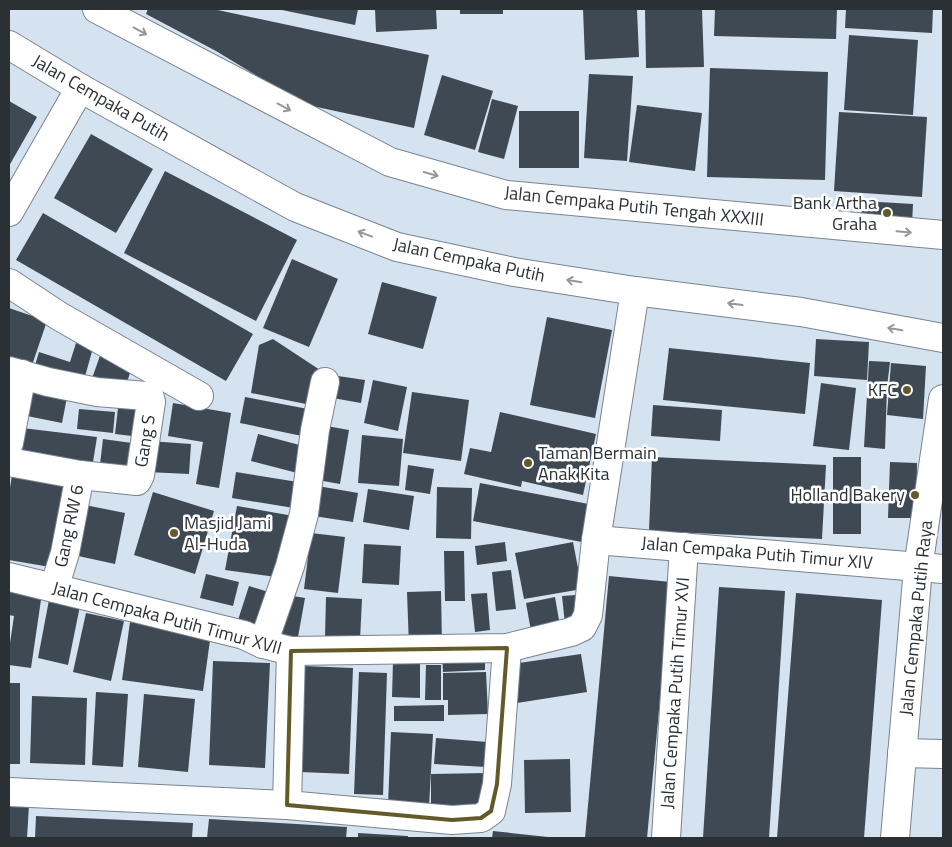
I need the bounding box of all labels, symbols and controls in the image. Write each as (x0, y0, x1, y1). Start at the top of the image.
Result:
one-way arrow (132, 27, 147, 37)
street label: Jalan Cempaka Putih (27, 47, 175, 148)
one-way arrow (276, 103, 291, 112)
one-way arrow (423, 170, 439, 180)
street label: Jalan Cempaka Putih Tengah XXXIII (503, 178, 765, 233)
place label: Bank Artha Graha (793, 189, 877, 237)
marker: Bank Artha Graha (881, 207, 893, 219)
one-way arrow (896, 227, 912, 236)
one-way arrow (358, 229, 373, 238)
street label: Jalan Cempaka Putih (390, 230, 548, 289)
one-way arrow (566, 276, 582, 286)
one-way arrow (727, 299, 743, 309)
one-way arrow (888, 324, 904, 334)
place label: KFC (868, 376, 897, 403)
marker: KFC (901, 384, 913, 396)
street label: Gang S (127, 413, 162, 469)
place label: Taman Bermain Anak Kita (538, 439, 657, 487)
marker: Taman Bermain Anak Kita (522, 457, 534, 469)
place label: Holland Bakery (790, 481, 905, 508)
street label: Gang RW 6 (47, 482, 90, 570)
marker: Holland Bakery (909, 489, 921, 501)
place label: Masjid Jami Al-Huda (184, 509, 271, 557)
street label: Jalan Cempaka Putih Raya (892, 519, 939, 717)
marker: Masjid Jami Al-Huda (168, 527, 180, 539)
street label: Jalan Cempaka Putih Timur XIV (640, 529, 874, 576)
street label: Jalan Cempaka Putih Timur XVII (49, 574, 285, 661)
street label: Jalan Cempaka Putih Timur XVI (653, 576, 696, 810)

